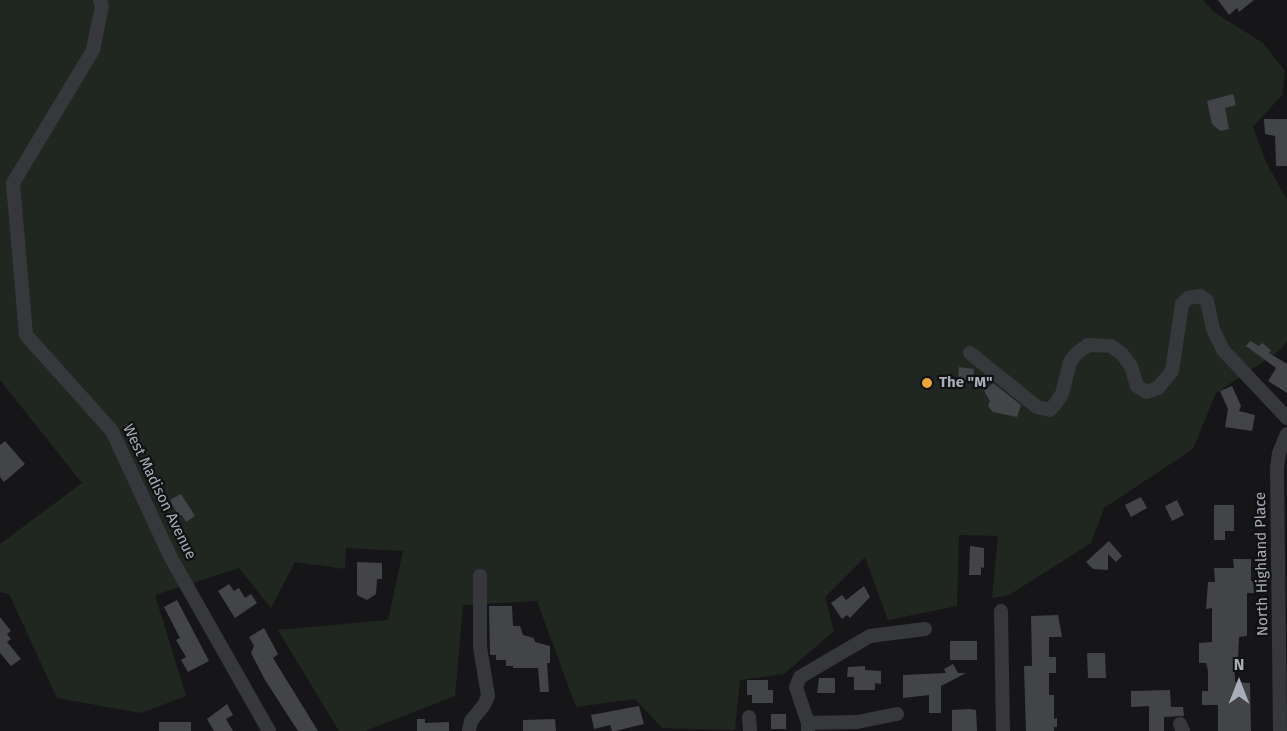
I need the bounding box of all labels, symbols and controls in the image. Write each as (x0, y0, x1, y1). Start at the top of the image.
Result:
place label: The "M" (939, 374, 993, 392)
marker: The "M" (920, 376, 934, 390)
street label: West Madison Avenue (118, 421, 200, 563)
street label: North Highland Place (1252, 492, 1272, 636)
north arrow (1209, 653, 1269, 713)
text: N (1234, 655, 1244, 674)

